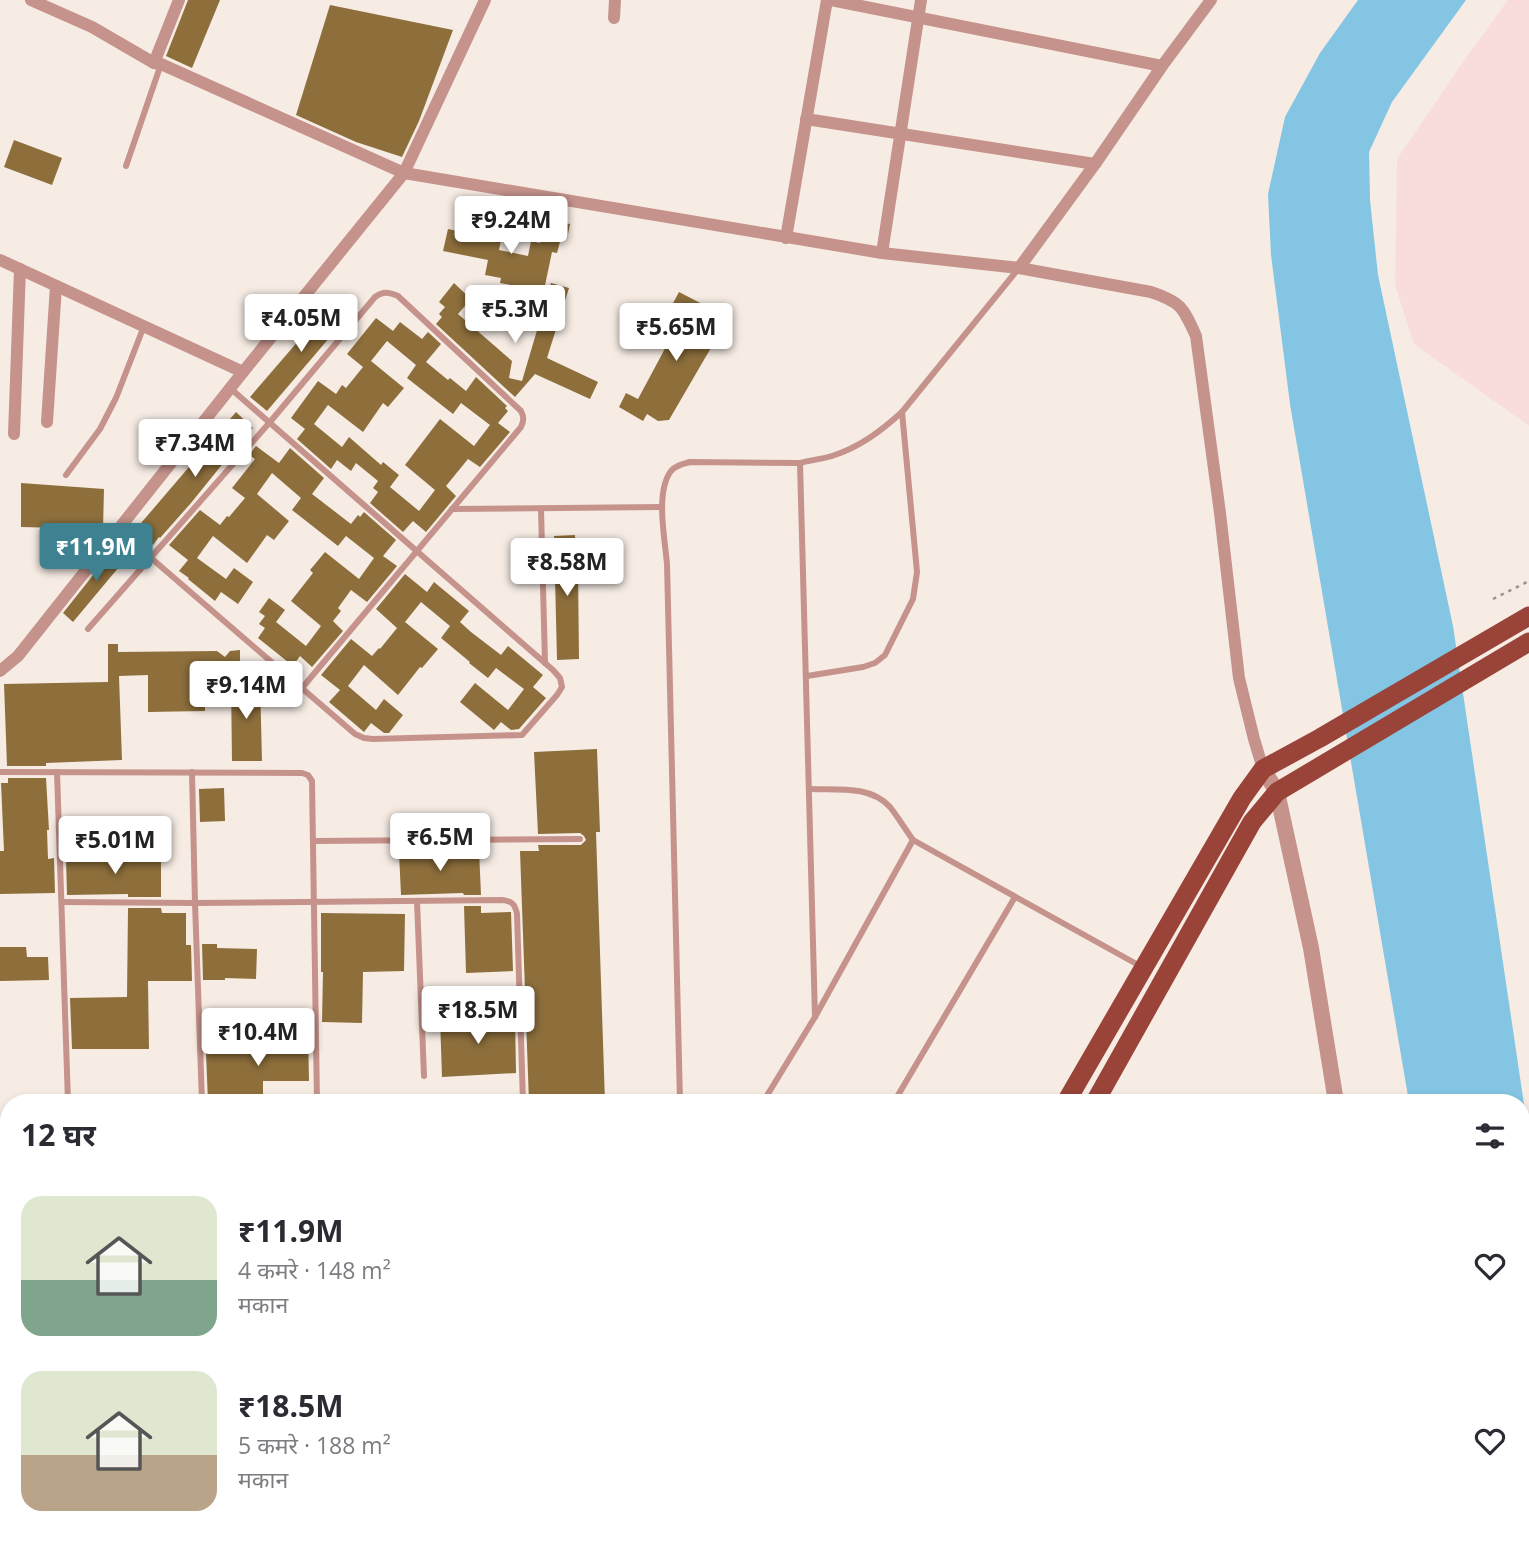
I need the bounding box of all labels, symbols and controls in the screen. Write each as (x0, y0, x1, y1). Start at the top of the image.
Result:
pin: ₹9.24M (454, 196, 568, 256)
text: ₹9.24M (471, 203, 551, 235)
pin: ₹5.3M (466, 286, 564, 345)
text: ₹5.3M (481, 292, 549, 324)
pin: ₹4.05M (244, 294, 358, 354)
text: ₹4.05M (261, 301, 341, 333)
pin: ₹5.65M (619, 304, 733, 363)
text: ₹5.65M (636, 310, 716, 342)
pin: ₹7.34M (138, 420, 252, 479)
text: ₹7.34M (155, 426, 235, 458)
pin: ₹11.9M (39, 524, 153, 583)
text: ₹11.9M (56, 530, 136, 562)
pin: ₹8.58M (510, 538, 624, 598)
text: ₹8.58M (527, 545, 607, 577)
pin: ₹9.14M (189, 662, 303, 721)
text: ₹9.14M (206, 668, 286, 700)
pin: ₹6.5M (391, 814, 489, 873)
pin: ₹5.01M (58, 816, 172, 876)
text: ₹6.5M (406, 820, 474, 852)
text: ₹5.01M (75, 823, 155, 855)
pin: ₹18.5M (421, 986, 535, 1046)
text: ₹18.5M (438, 993, 518, 1025)
pin: ₹10.4M (201, 1009, 315, 1068)
text: ₹10.4M (218, 1015, 298, 1047)
text: 12 घर (21, 1114, 96, 1155)
icon: filters (1471, 1117, 1509, 1155)
text: ₹11.9M (238, 1210, 343, 1251)
icon: home (77, 1224, 161, 1308)
icon: heart (1471, 1247, 1509, 1285)
text: 4 कमरे · 148 m² (238, 1254, 391, 1286)
text: मकान (238, 1288, 288, 1320)
text: ₹18.5M (238, 1385, 343, 1426)
icon: home (77, 1399, 161, 1483)
icon: heart (1471, 1422, 1509, 1460)
text: 5 कमरे · 188 m² (238, 1429, 391, 1461)
text: मकान (238, 1463, 288, 1495)

